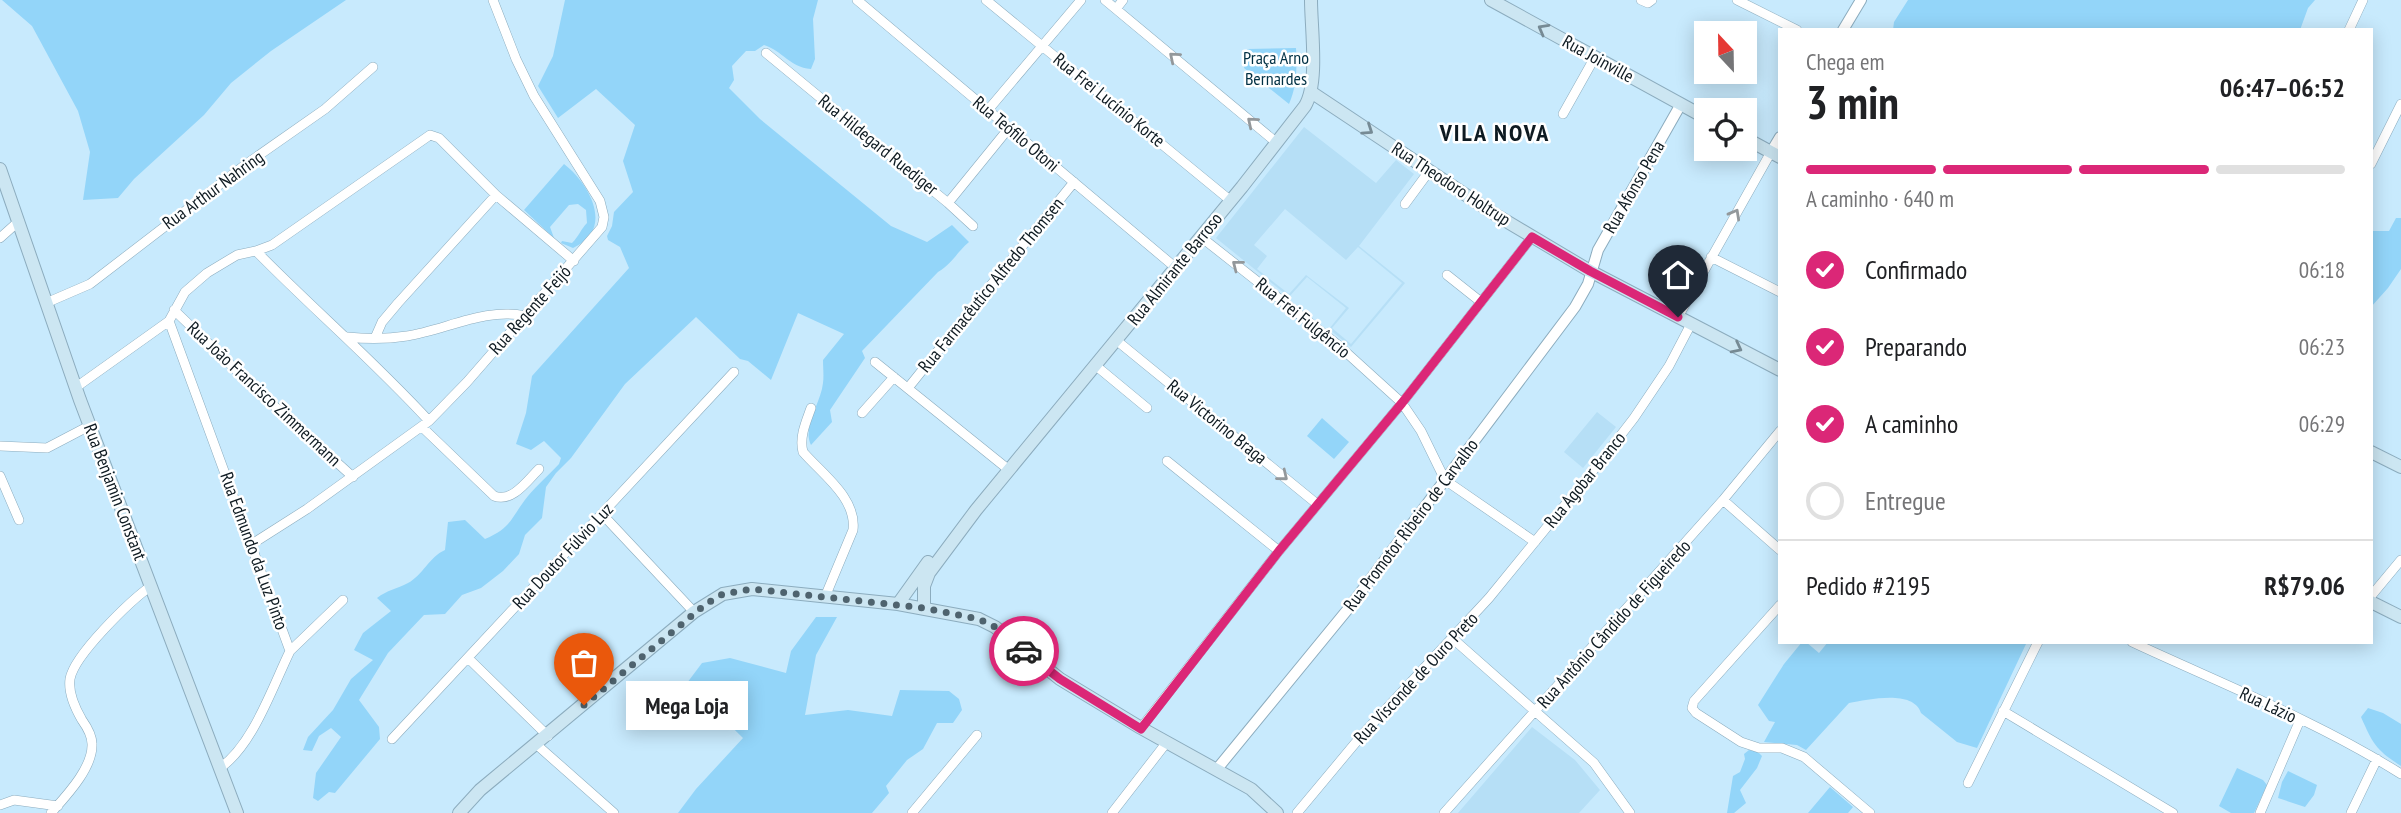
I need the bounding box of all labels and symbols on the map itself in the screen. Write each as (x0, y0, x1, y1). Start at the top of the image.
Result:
north arrow (1694, 21, 1757, 84)
one-way arrow (1538, 23, 1550, 37)
street label: Rua Joinville (1559, 30, 1638, 88)
park label: Praça Arno Bernardes (1243, 46, 1309, 90)
street label: Rua Frei Lucínio Korte (1049, 47, 1170, 152)
one-way arrow (1169, 53, 1182, 65)
street label: Rua Hildegard Ruediger (814, 89, 943, 200)
street label: Rua Teófilo Otoni (968, 91, 1064, 177)
one-way arrow (1247, 117, 1259, 130)
district label: VILA NOVA (1439, 117, 1550, 148)
one-way arrow (1360, 122, 1373, 134)
street label: Rua Afonso Pena (1598, 136, 1669, 237)
street label: Rua Theodoro Holtrup (1387, 137, 1515, 231)
street label: Rua Arthur Nahring (158, 145, 268, 234)
street label: Rua Farmacêutico Alfredo Thomsen (913, 192, 1068, 377)
street label: Rua Almirante Barroso (1122, 207, 1227, 330)
one-way arrow (1727, 209, 1740, 222)
pin (1648, 245, 1708, 317)
street label: Rua Regente Feijó (484, 260, 576, 359)
one-way arrow (1232, 261, 1244, 274)
street label: Rua Frei Fulgêncio (1251, 272, 1356, 363)
street label: Rua João Francisco Zimmermann (183, 316, 346, 471)
one-way arrow (1730, 339, 1743, 353)
street label: Rua Victorino Braga (1163, 374, 1272, 469)
street label: Rua Benjamin Constant (79, 420, 152, 563)
street label: Rua Agobar Branco (1539, 427, 1631, 532)
street label: Rua Promotor Ribeiro de Carvalho (1338, 434, 1483, 616)
one-way arrow (1275, 468, 1288, 480)
street label: Rua Edmundo da Luz Pinto (215, 469, 294, 633)
street label: Rua Doutor Fúlvio Luz (507, 498, 618, 614)
street label: Rua Antônio Cândido de Figueiredo (1532, 534, 1696, 713)
street label: Rua Visconde de Ouro Preto (1349, 607, 1483, 748)
courier (989, 616, 1059, 686)
pin (554, 633, 614, 705)
callout: Mega Loja (626, 680, 748, 730)
street label: Rua Lázio (2236, 681, 2301, 728)

